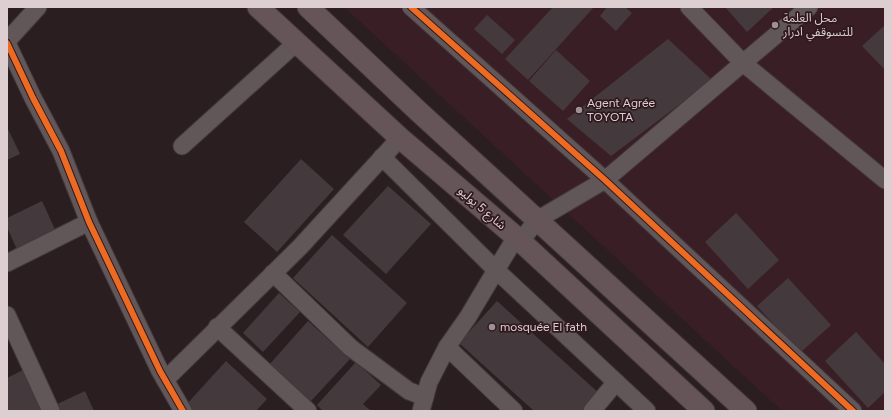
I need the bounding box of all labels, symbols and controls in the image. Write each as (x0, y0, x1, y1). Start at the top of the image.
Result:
place label: محل العلمة للتسوقفي ادرار (782, 11, 853, 42)
marker: محل العلمة للتسوقفي ادرار (770, 20, 780, 30)
place label: Agent Agrée TOYOTA (587, 96, 656, 124)
marker: Agent Agrée TOYOTA (574, 105, 584, 115)
street label: شارع 5 يوليو (454, 183, 509, 234)
place label: mosquée El fath (500, 320, 587, 334)
marker: mosquée El fath (487, 322, 497, 332)

